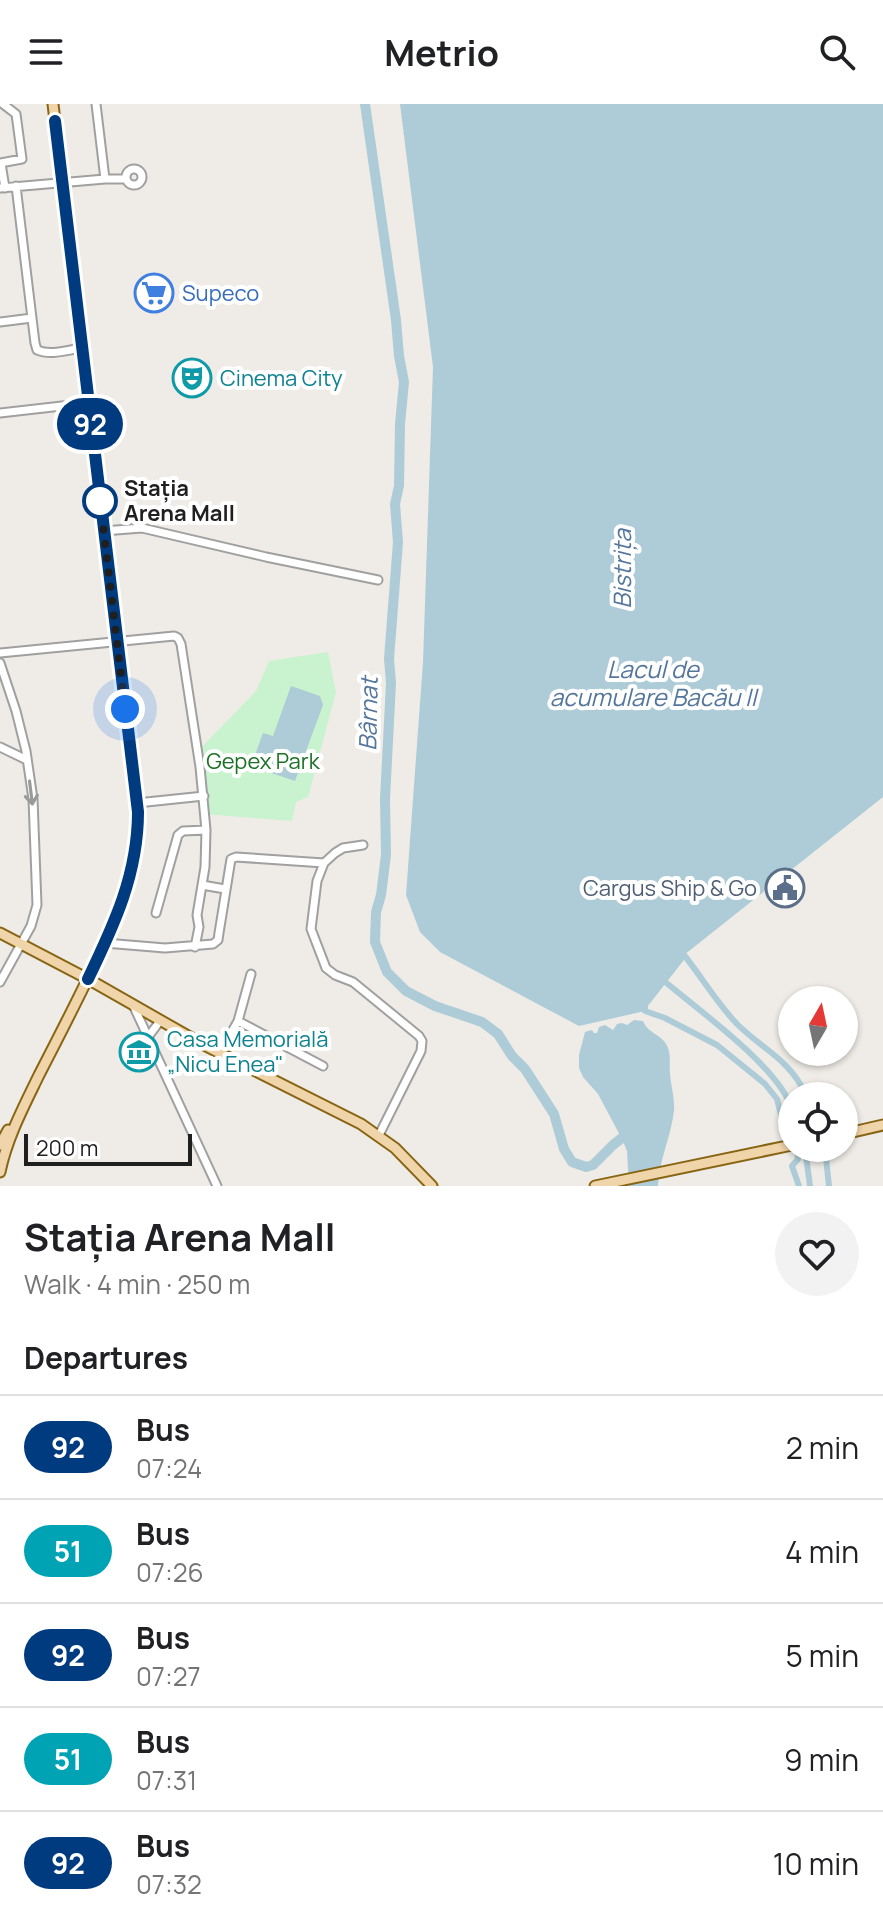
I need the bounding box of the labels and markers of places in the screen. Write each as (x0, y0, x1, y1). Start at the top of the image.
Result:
supermarket icon: Supeco (133, 272, 175, 314)
place label: Supeco (182, 278, 259, 308)
theatre icon: Cinema City (171, 357, 213, 399)
place label: Cinema City (220, 363, 343, 393)
place label: Stația Arena Mall (124, 473, 235, 528)
marker: Stația Arena Mall (83, 484, 117, 518)
public building icon: Cargus Ship & Go (764, 867, 806, 909)
place label: Cargus Ship & Go (583, 873, 757, 903)
place label: Casa Memorială „Nicu Enea" (167, 1024, 328, 1079)
museum icon: Casa Memorială „Nicu Enea" (118, 1031, 160, 1073)

